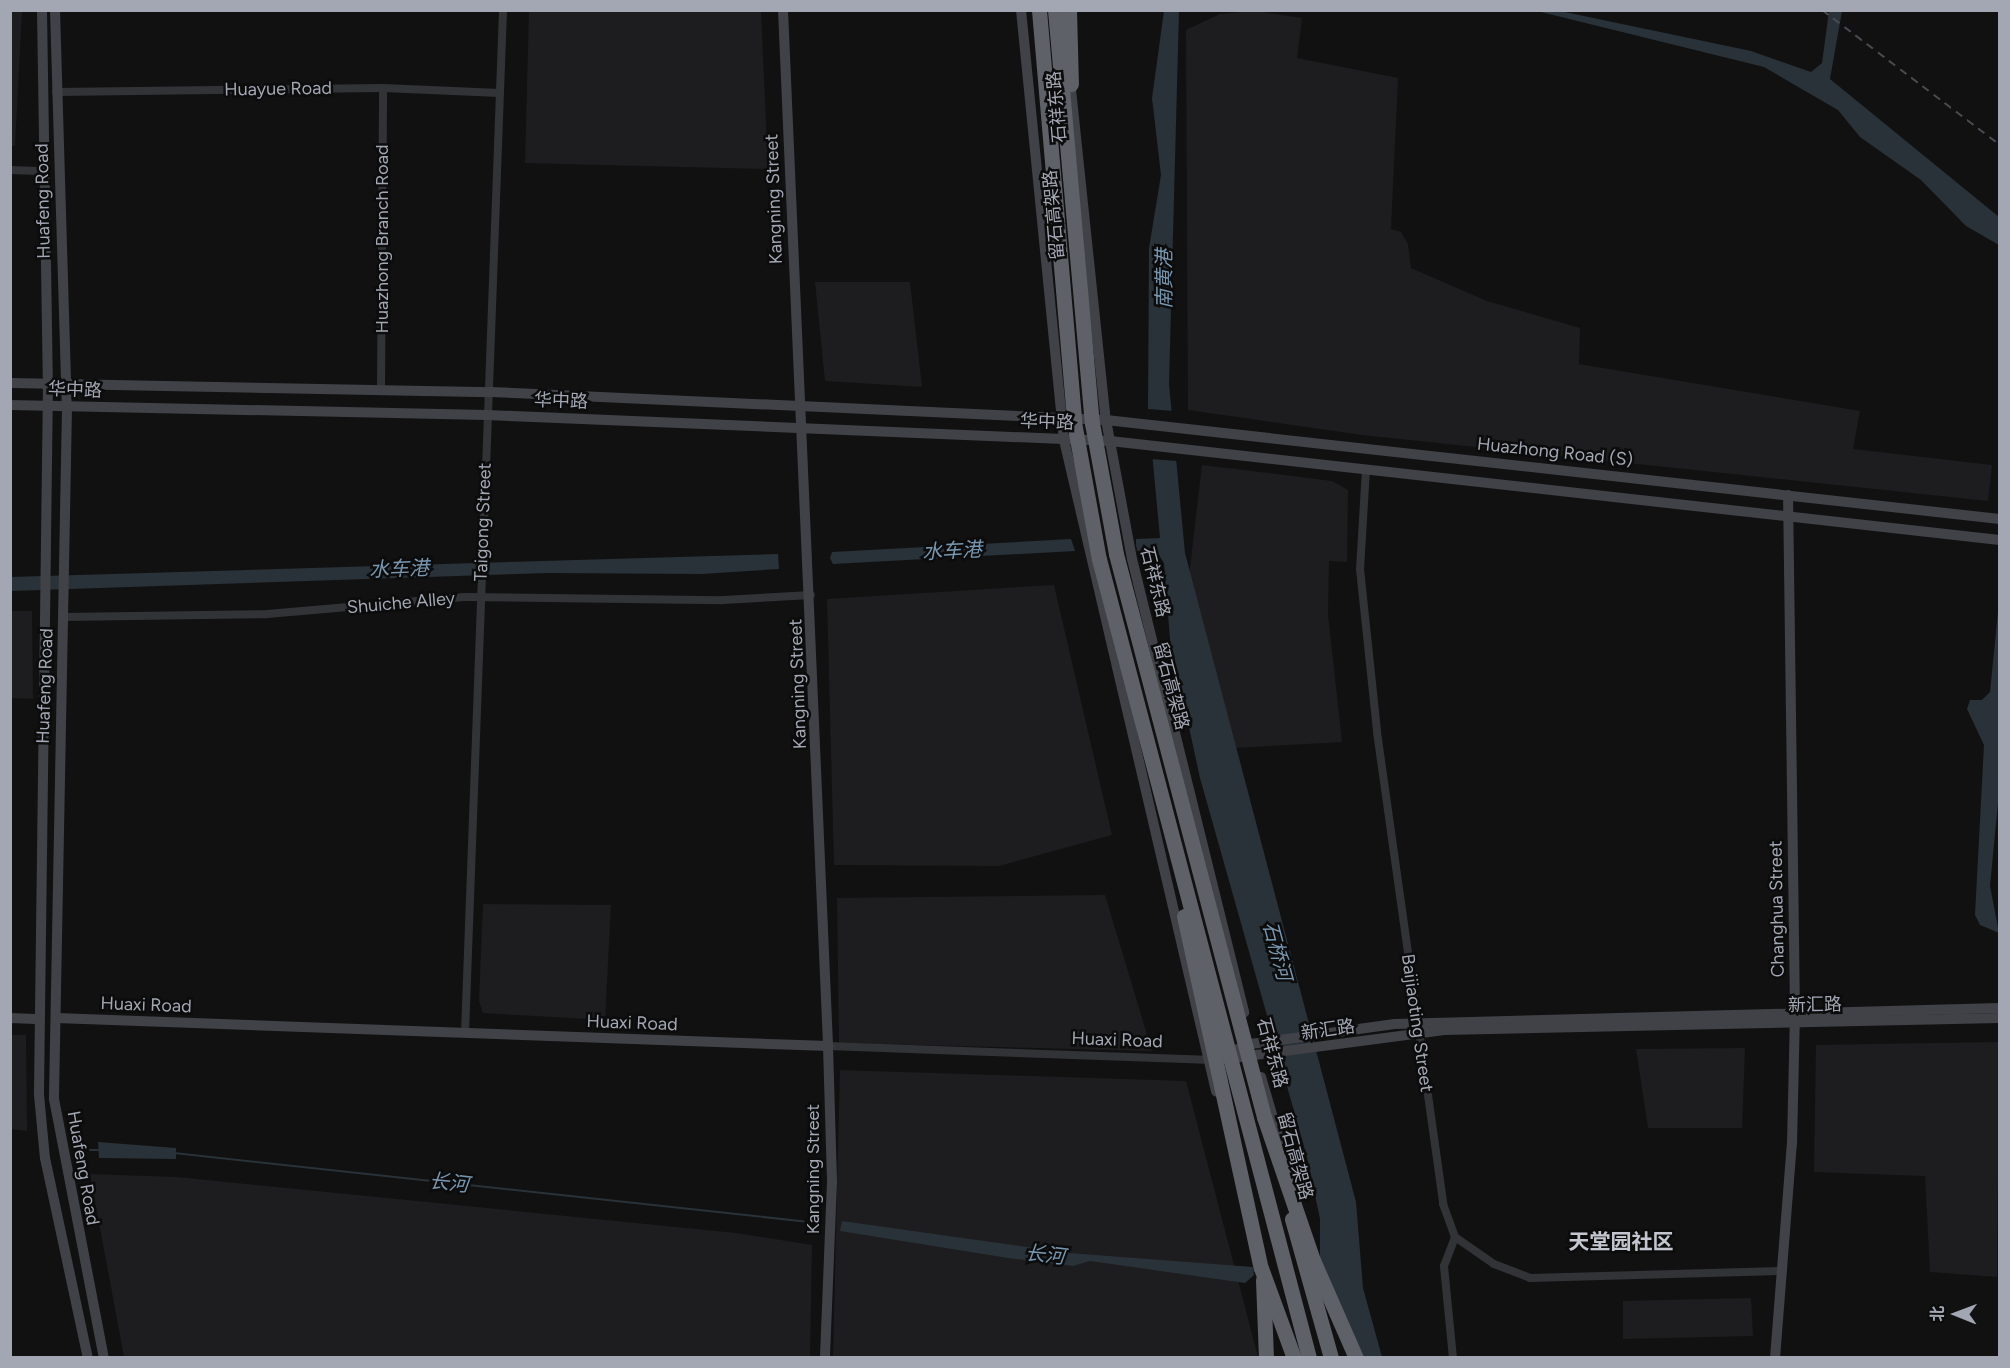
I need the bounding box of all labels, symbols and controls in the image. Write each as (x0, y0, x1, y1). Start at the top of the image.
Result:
street label: 石祥东路 (1043, 70, 1071, 144)
street label: Huayue Road (224, 77, 332, 101)
street label: Kangning Street (761, 134, 787, 264)
street label: Huafeng Road (31, 143, 55, 259)
street label: Huazhong Branch Road (371, 144, 393, 334)
street label: 留石高架路 (1039, 169, 1069, 261)
water label: 南黄港 (1152, 249, 1176, 309)
street label: 华中路 (48, 378, 102, 402)
street label: 华中路 (534, 389, 588, 413)
street label: 华中路 (1020, 410, 1074, 434)
street label: Huazhong Road (S) (1476, 433, 1634, 471)
street label: Taigong Street (470, 462, 496, 582)
water label: 水车港 (921, 537, 983, 565)
street label: 石祥东路 (1136, 544, 1174, 620)
water label: 水车港 (369, 556, 429, 582)
street label: Shuiche Alley (346, 588, 456, 618)
street label: Kangning Street (785, 619, 811, 749)
street label: Huafeng Road (32, 628, 58, 744)
street label: 留石高架路 (1149, 640, 1193, 732)
street label: Changhua Street (1765, 840, 1789, 978)
water label: 石桥河 (1258, 919, 1296, 983)
street label: Baijiaoting Street (1397, 952, 1437, 1094)
street label: Huaxi Road (100, 993, 192, 1017)
street label: 新汇路 (1788, 994, 1842, 1016)
street label: Huaxi Road (586, 1011, 678, 1035)
street label: 石祥东路 (1252, 1015, 1292, 1091)
street label: 新汇路 (1300, 1016, 1356, 1044)
street label: Huaxi Road (1071, 1028, 1163, 1052)
street label: Kangning Street (802, 1104, 824, 1234)
street label: Huafeng Road (62, 1109, 104, 1227)
street label: 留石高架路 (1273, 1110, 1317, 1202)
water label: 长河 (428, 1169, 470, 1197)
district label: 天堂园社区 (1569, 1229, 1673, 1255)
water label: 长河 (1024, 1241, 1066, 1269)
north arrow (1926, 1284, 1986, 1344)
text: 北 (1928, 1306, 1947, 1322)

